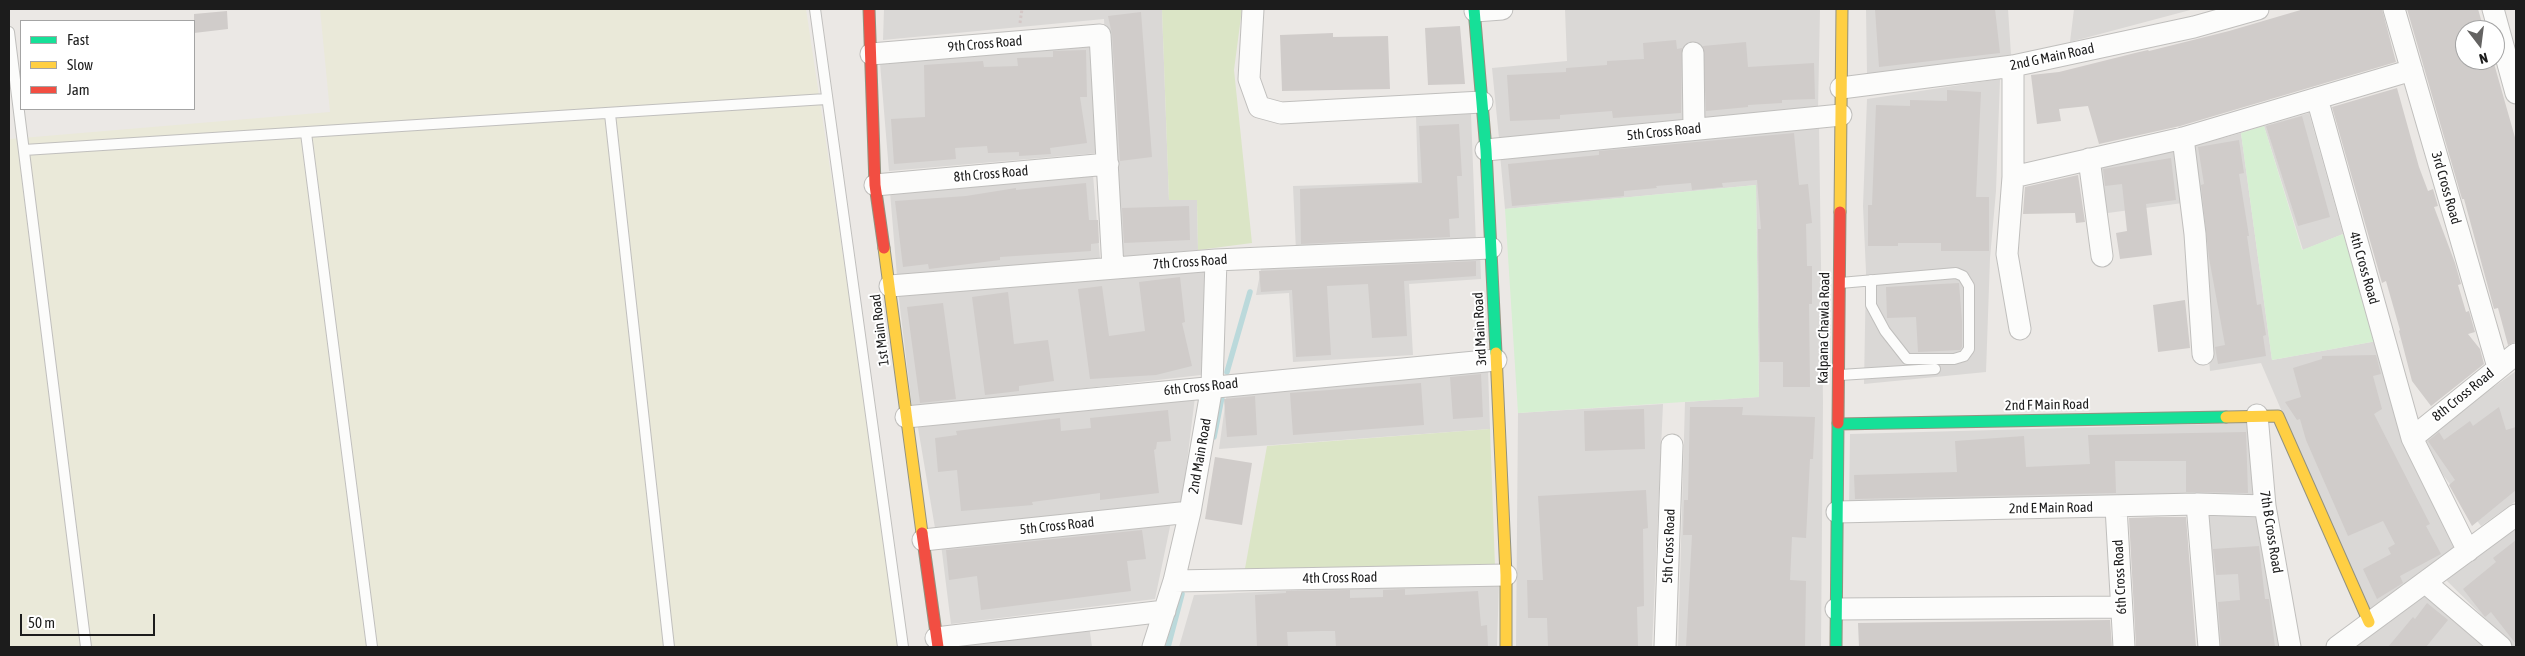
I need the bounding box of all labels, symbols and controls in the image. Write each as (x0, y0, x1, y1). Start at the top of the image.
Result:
legend (20, 20, 195, 110)
north arrow (2455, 20, 2505, 70)
text: Fast (67, 31, 89, 48)
street label: 9th Cross Road (947, 32, 1023, 56)
street label: 2nd G Main Road (2008, 40, 2096, 74)
text: N (2478, 50, 2490, 67)
text: Slow (67, 56, 93, 73)
text: Jam (67, 81, 90, 98)
street label: 5th Cross Road (1626, 120, 1702, 144)
street label: 3rd Cross Road (2428, 150, 2464, 226)
street label: 8th Cross Road (953, 162, 1029, 186)
street label: 4th Cross Road (2346, 230, 2382, 306)
street label: 7th Cross Road (1152, 251, 1228, 273)
street label: Kalpana Chawla Road (1815, 272, 1833, 384)
street label: 3rd Main Road (1470, 292, 1490, 366)
street label: 1st Main Road (867, 293, 893, 367)
street label: 8th Cross Road (2429, 365, 2497, 425)
street label: 6th Cross Road (1163, 375, 1239, 399)
street label: 2nd F Main Road (2005, 396, 2089, 414)
street label: 2nd Main Road (1185, 417, 1215, 495)
street label: 7th B Cross Road (2256, 489, 2286, 575)
street label: 2nd E Main Road (2009, 499, 2093, 517)
street label: 5th Cross Road (1659, 508, 1679, 584)
street label: 5th Cross Road (1019, 514, 1095, 538)
street label: 6th Cross Road (2110, 539, 2130, 615)
street label: 4th Cross Road (1302, 569, 1378, 587)
scale bar (22, 604, 158, 636)
text: 50 m (28, 614, 55, 631)

